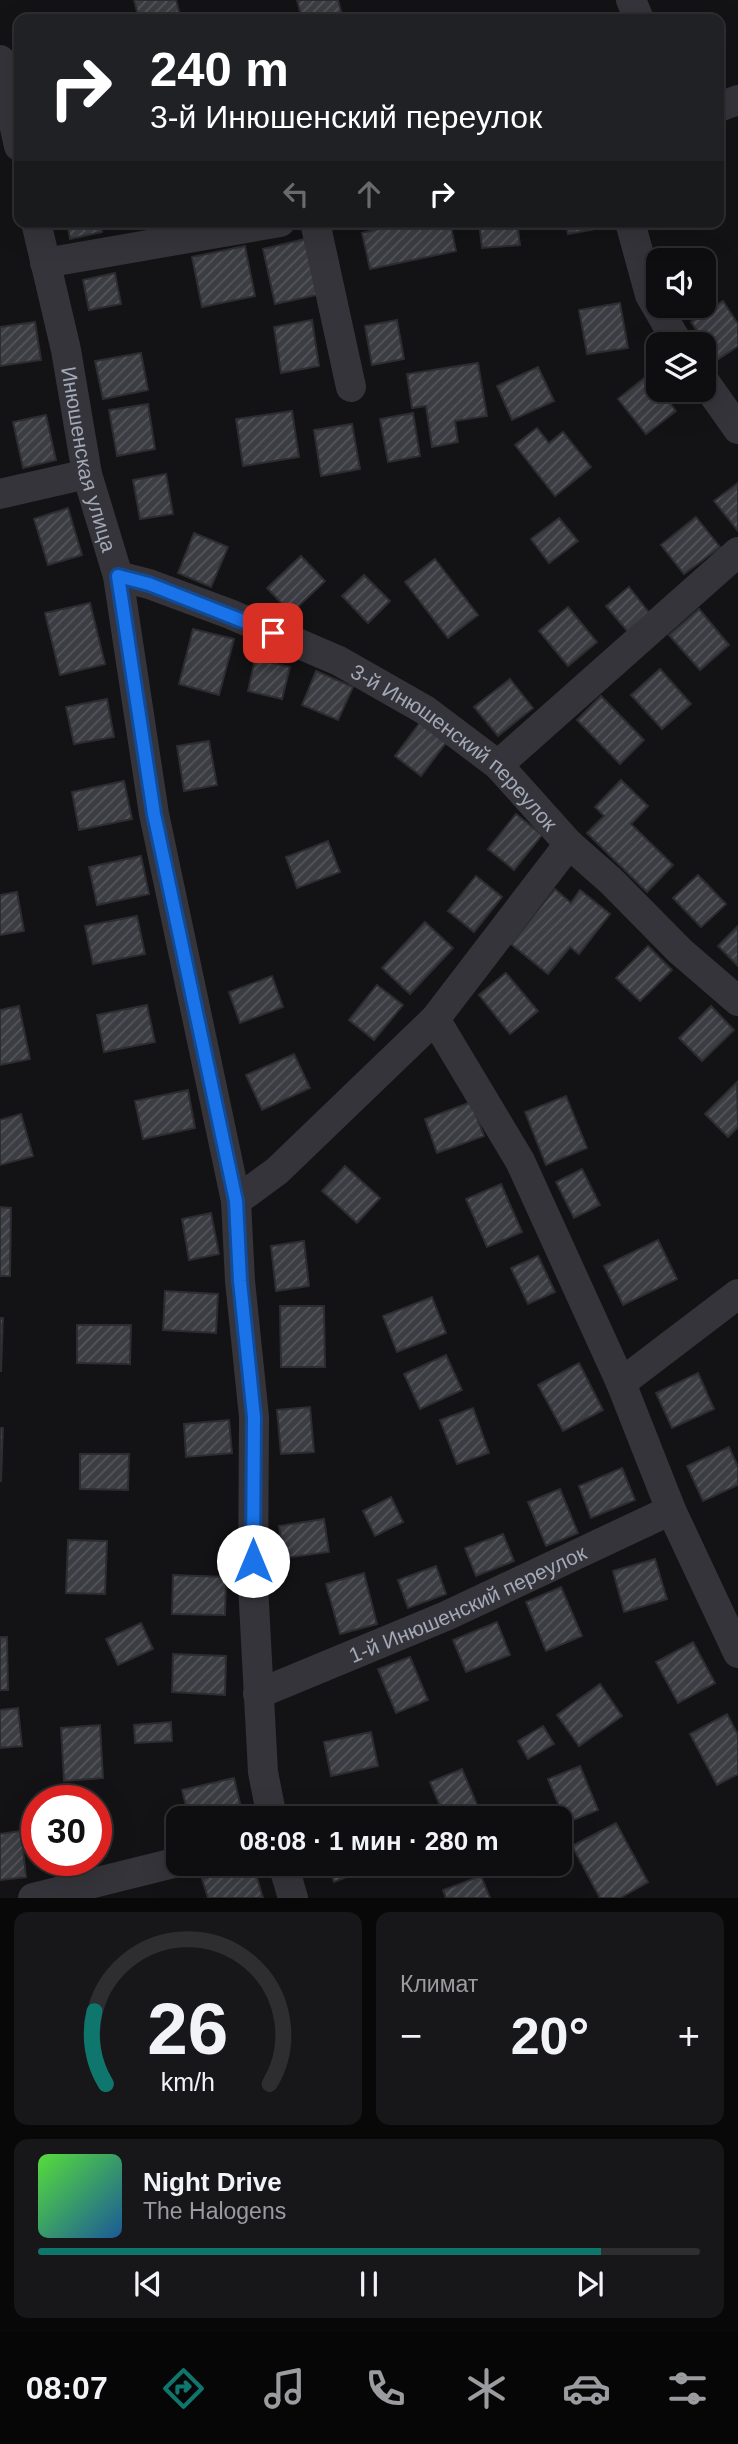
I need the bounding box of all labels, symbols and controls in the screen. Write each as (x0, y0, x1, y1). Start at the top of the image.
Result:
icon: right (35, 42, 126, 133)
text: 240 m (150, 42, 289, 96)
text: 3-й Инюшенский переулок (150, 99, 542, 135)
icon: left (277, 175, 315, 213)
icon: ahead (350, 175, 388, 213)
icon: right (423, 175, 461, 213)
map controls (646, 248, 716, 402)
button: sound (646, 248, 716, 318)
button: layers (646, 332, 716, 402)
street label: Инюшенская улица (57, 365, 121, 555)
pin (243, 603, 303, 663)
icon: arrive (254, 614, 292, 652)
street label: 3-й Инюшенский переулок (347, 659, 563, 835)
position arrow (216, 1524, 290, 1598)
street label: 1-й Инюшенский переулок (345, 1540, 590, 1667)
speed limit sign: 30 (21, 1785, 112, 1876)
text: 08:08 · 1 мин · 280 m (239, 1826, 499, 1856)
text: Климат (400, 1971, 478, 1997)
text: 26 (148, 1989, 228, 2070)
text: 20° (511, 2007, 589, 2065)
text: − (400, 2015, 422, 2057)
text: + (678, 2015, 700, 2057)
text: km/h (161, 2068, 215, 2096)
text: Night Drive (143, 2167, 282, 2197)
text: The Halogens (143, 2198, 286, 2224)
icon: previous (129, 2265, 167, 2303)
icon: pause (350, 2265, 388, 2303)
icon: next (571, 2265, 609, 2303)
icon: directions (159, 2364, 208, 2413)
icon: music (260, 2364, 309, 2413)
icon: phone (361, 2364, 410, 2413)
icon: climate (462, 2364, 511, 2413)
icon: car (562, 2364, 611, 2413)
icon: filters (663, 2364, 712, 2413)
text: 08:07 (26, 2370, 108, 2406)

